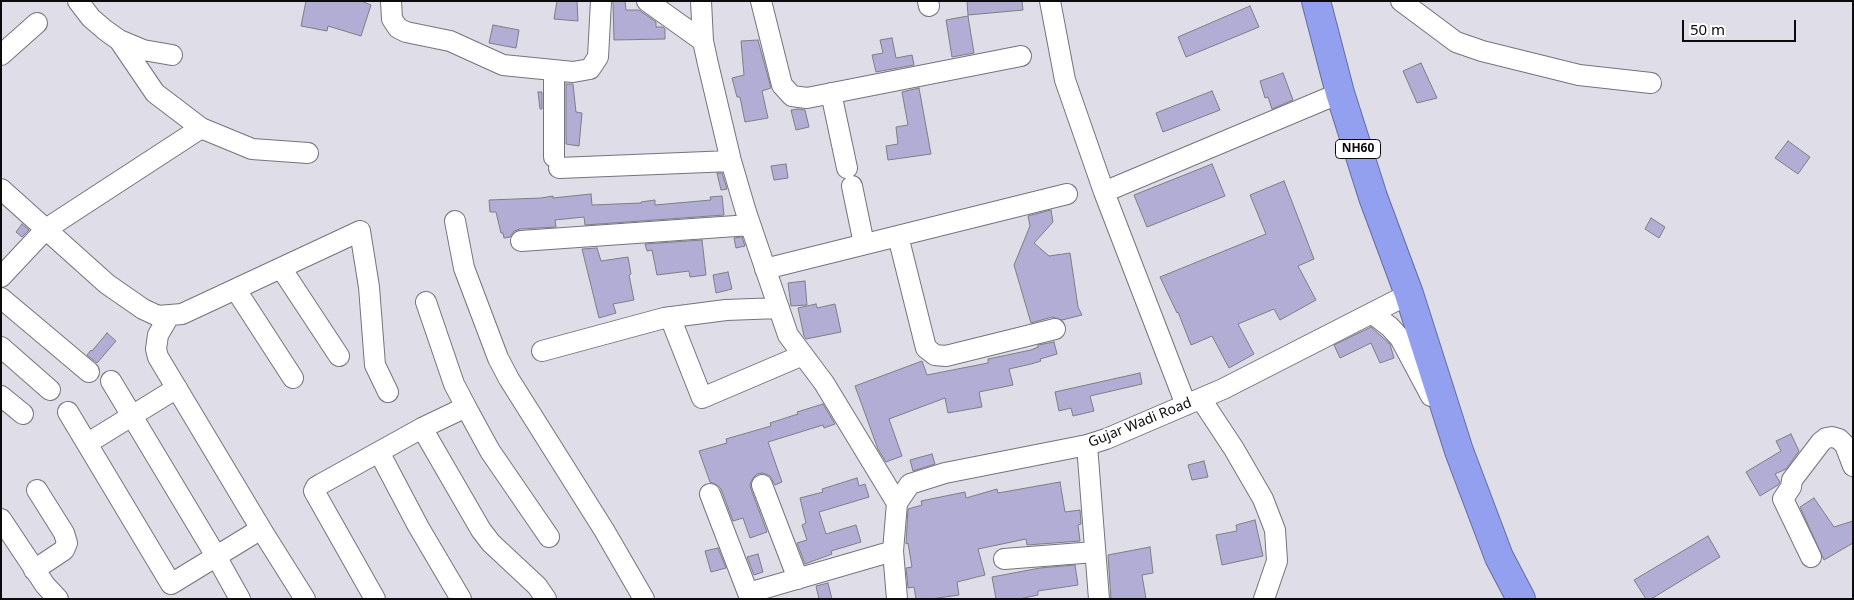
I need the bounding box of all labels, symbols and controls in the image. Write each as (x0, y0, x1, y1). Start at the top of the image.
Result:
scale bar (1684, 10, 1798, 42)
text: 50 m (1690, 19, 1725, 39)
road number: NH60 (1336, 140, 1380, 158)
street label: Gujar Wadi Road (1086, 395, 1194, 451)

